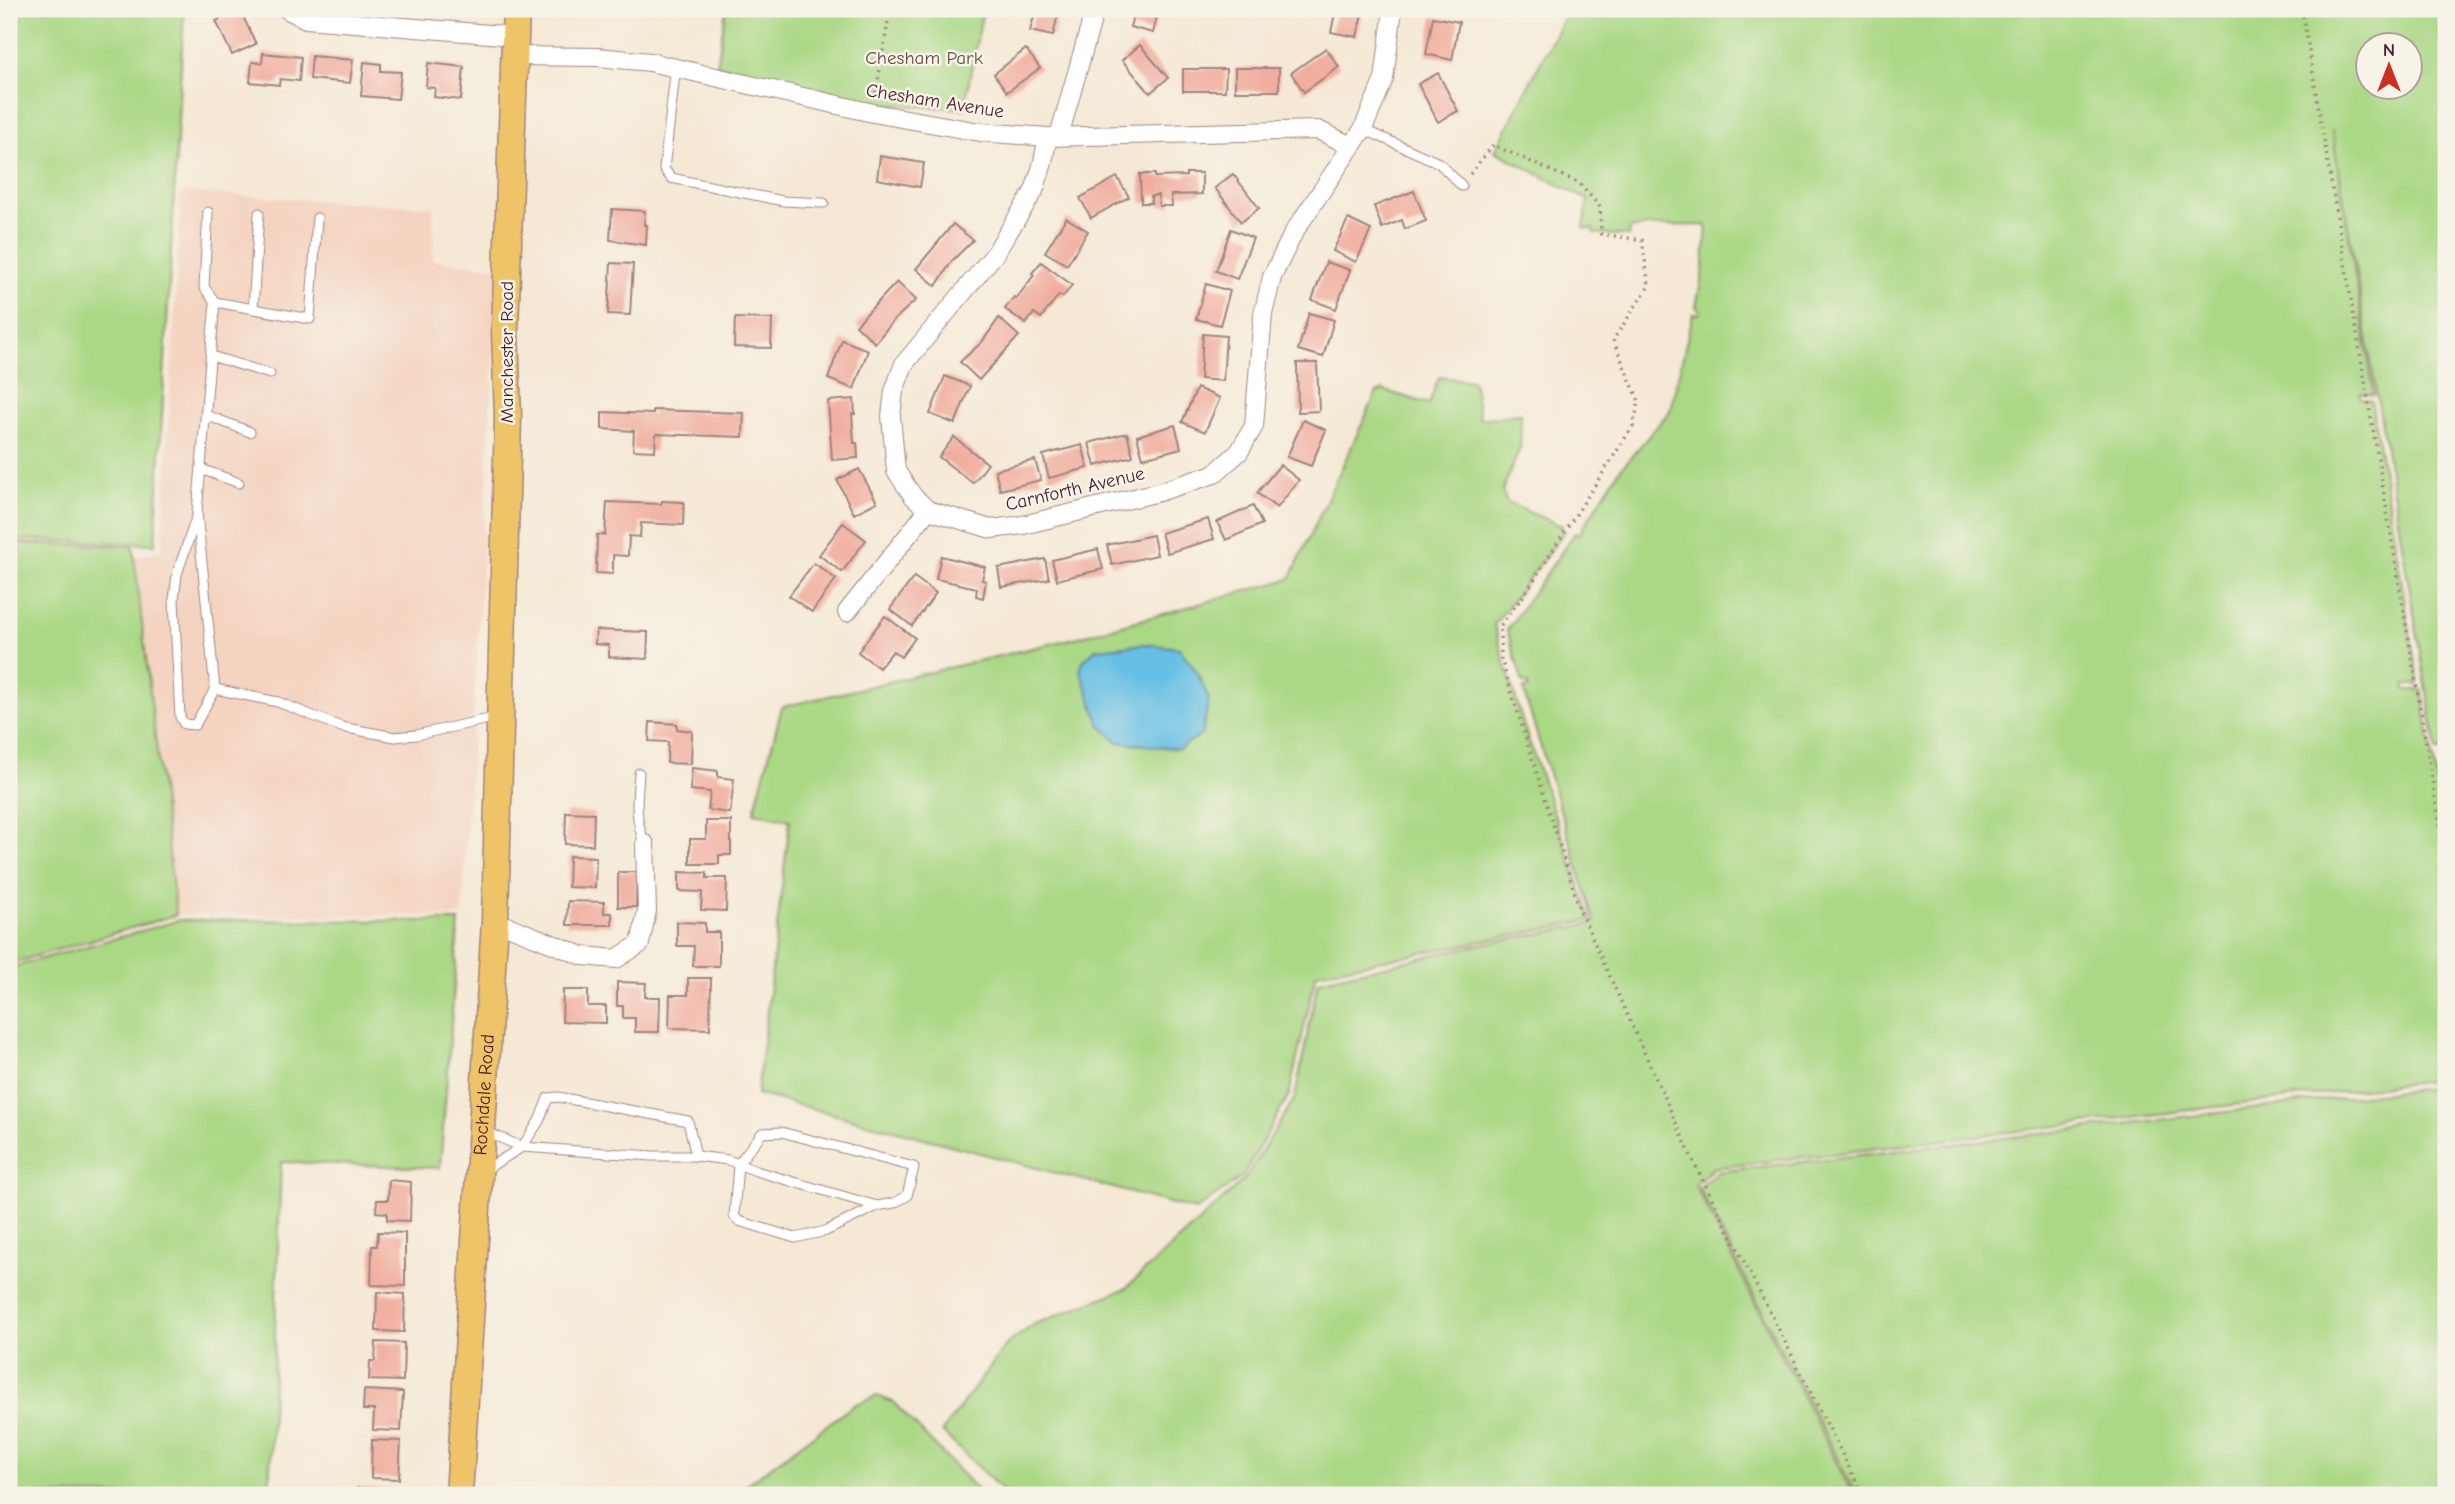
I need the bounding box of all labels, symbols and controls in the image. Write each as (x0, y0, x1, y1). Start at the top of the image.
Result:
north arrow (2354, 32, 2424, 102)
text: N (2383, 39, 2395, 61)
park label: Chesham Park (865, 47, 984, 69)
street label: Chesham Avenue (865, 79, 1005, 123)
street label: Manchester Road (496, 281, 518, 423)
street label: Carnforth Avenue (1003, 462, 1147, 516)
street label: Rochdale Road (469, 1033, 499, 1156)

